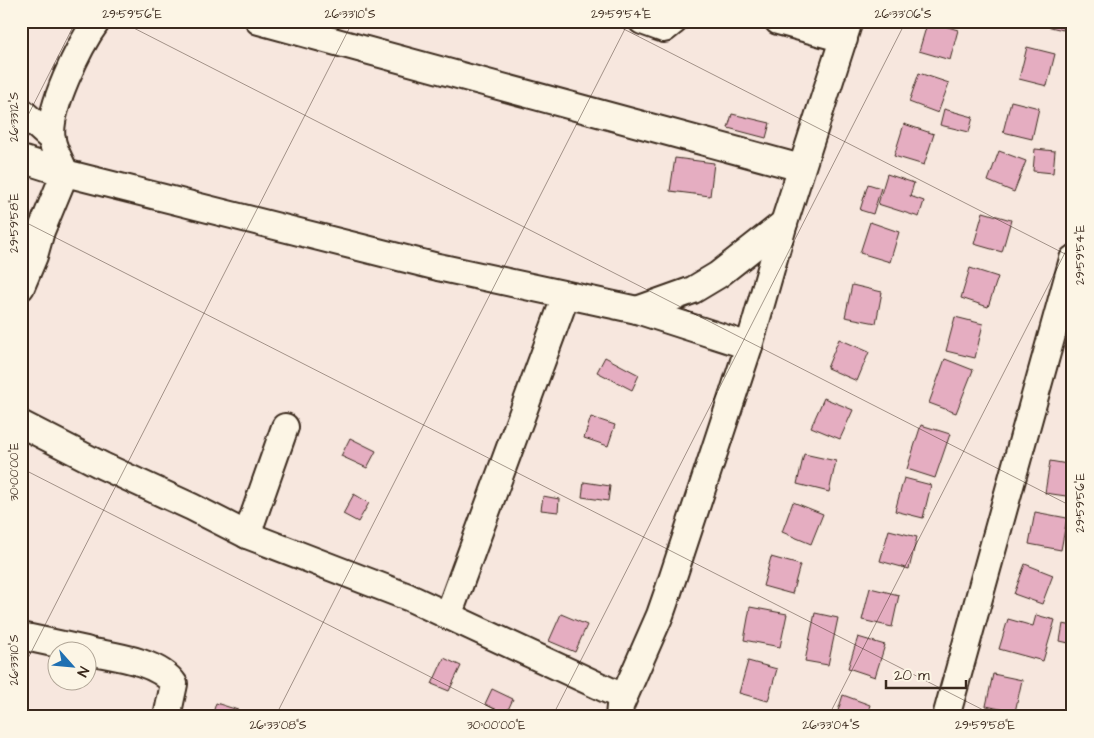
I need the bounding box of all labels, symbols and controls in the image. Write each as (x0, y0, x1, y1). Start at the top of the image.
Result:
text: 29°59'56"E (102, 6, 162, 23)
text: 26°33'10"S (325, 6, 376, 23)
text: 29°59'54"E (591, 6, 651, 23)
text: 26°33'06"S (875, 6, 932, 23)
text: 26°33'12"S (6, 92, 23, 142)
text: 29°59'58"E (6, 193, 23, 253)
text: 29°59'54"E (1072, 225, 1089, 285)
text: 30°00'00"E (6, 443, 23, 501)
text: 29°59'56"E (1072, 473, 1089, 533)
text: 26°33'10"S (6, 634, 23, 685)
north arrow (48, 640, 98, 690)
scale bar (886, 658, 966, 690)
text: N (72, 663, 94, 680)
text: 20 m (894, 665, 930, 686)
text: 26°33'08"S (249, 717, 307, 734)
text: 30°00'00"E (467, 717, 525, 734)
text: 26°33'04"S (802, 717, 860, 734)
text: 29°59'58"E (955, 717, 1015, 734)

